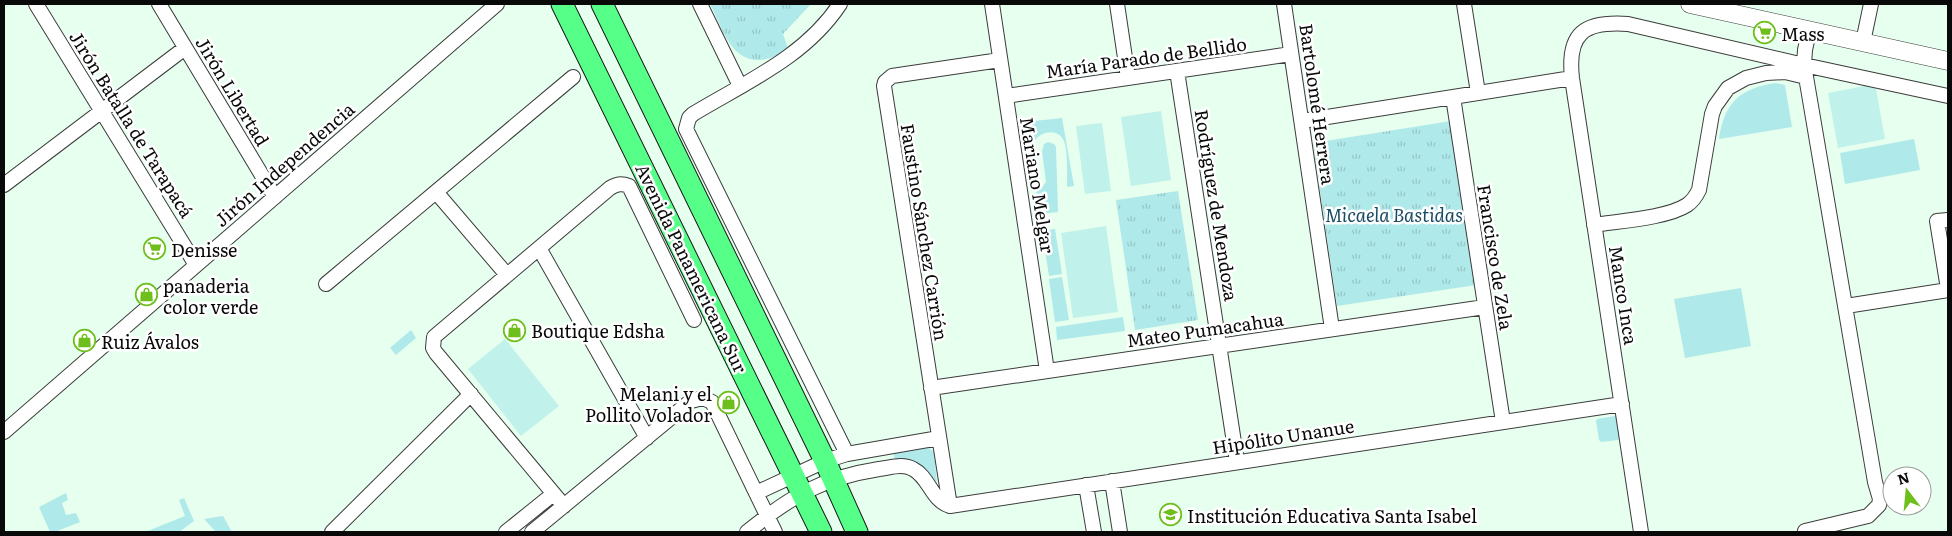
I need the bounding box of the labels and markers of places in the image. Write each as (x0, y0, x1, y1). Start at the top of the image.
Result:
place label: Mass (1781, 20, 1825, 47)
supermarket icon: Mass (1753, 21, 1777, 45)
place label: Denisse (171, 236, 237, 263)
supermarket icon: Denisse (143, 237, 167, 261)
place label: panaderia color verde (163, 272, 258, 320)
shop icon: panaderia color verde (135, 283, 159, 307)
place label: Boutique Edsha (531, 317, 665, 344)
shop icon: Boutique Edsha (503, 318, 527, 342)
place label: Ruiz Ávalos (101, 328, 199, 355)
shop icon: Ruiz Ávalos (73, 329, 97, 353)
place label: Melani y el Pollito Volador (585, 380, 712, 428)
shop icon: Melani y el Pollito Volador (716, 391, 740, 415)
place label: Institución Educativa Santa Isabel (1187, 502, 1477, 529)
school or university icon: Institución Educativa Santa Isabel (1159, 503, 1183, 527)

